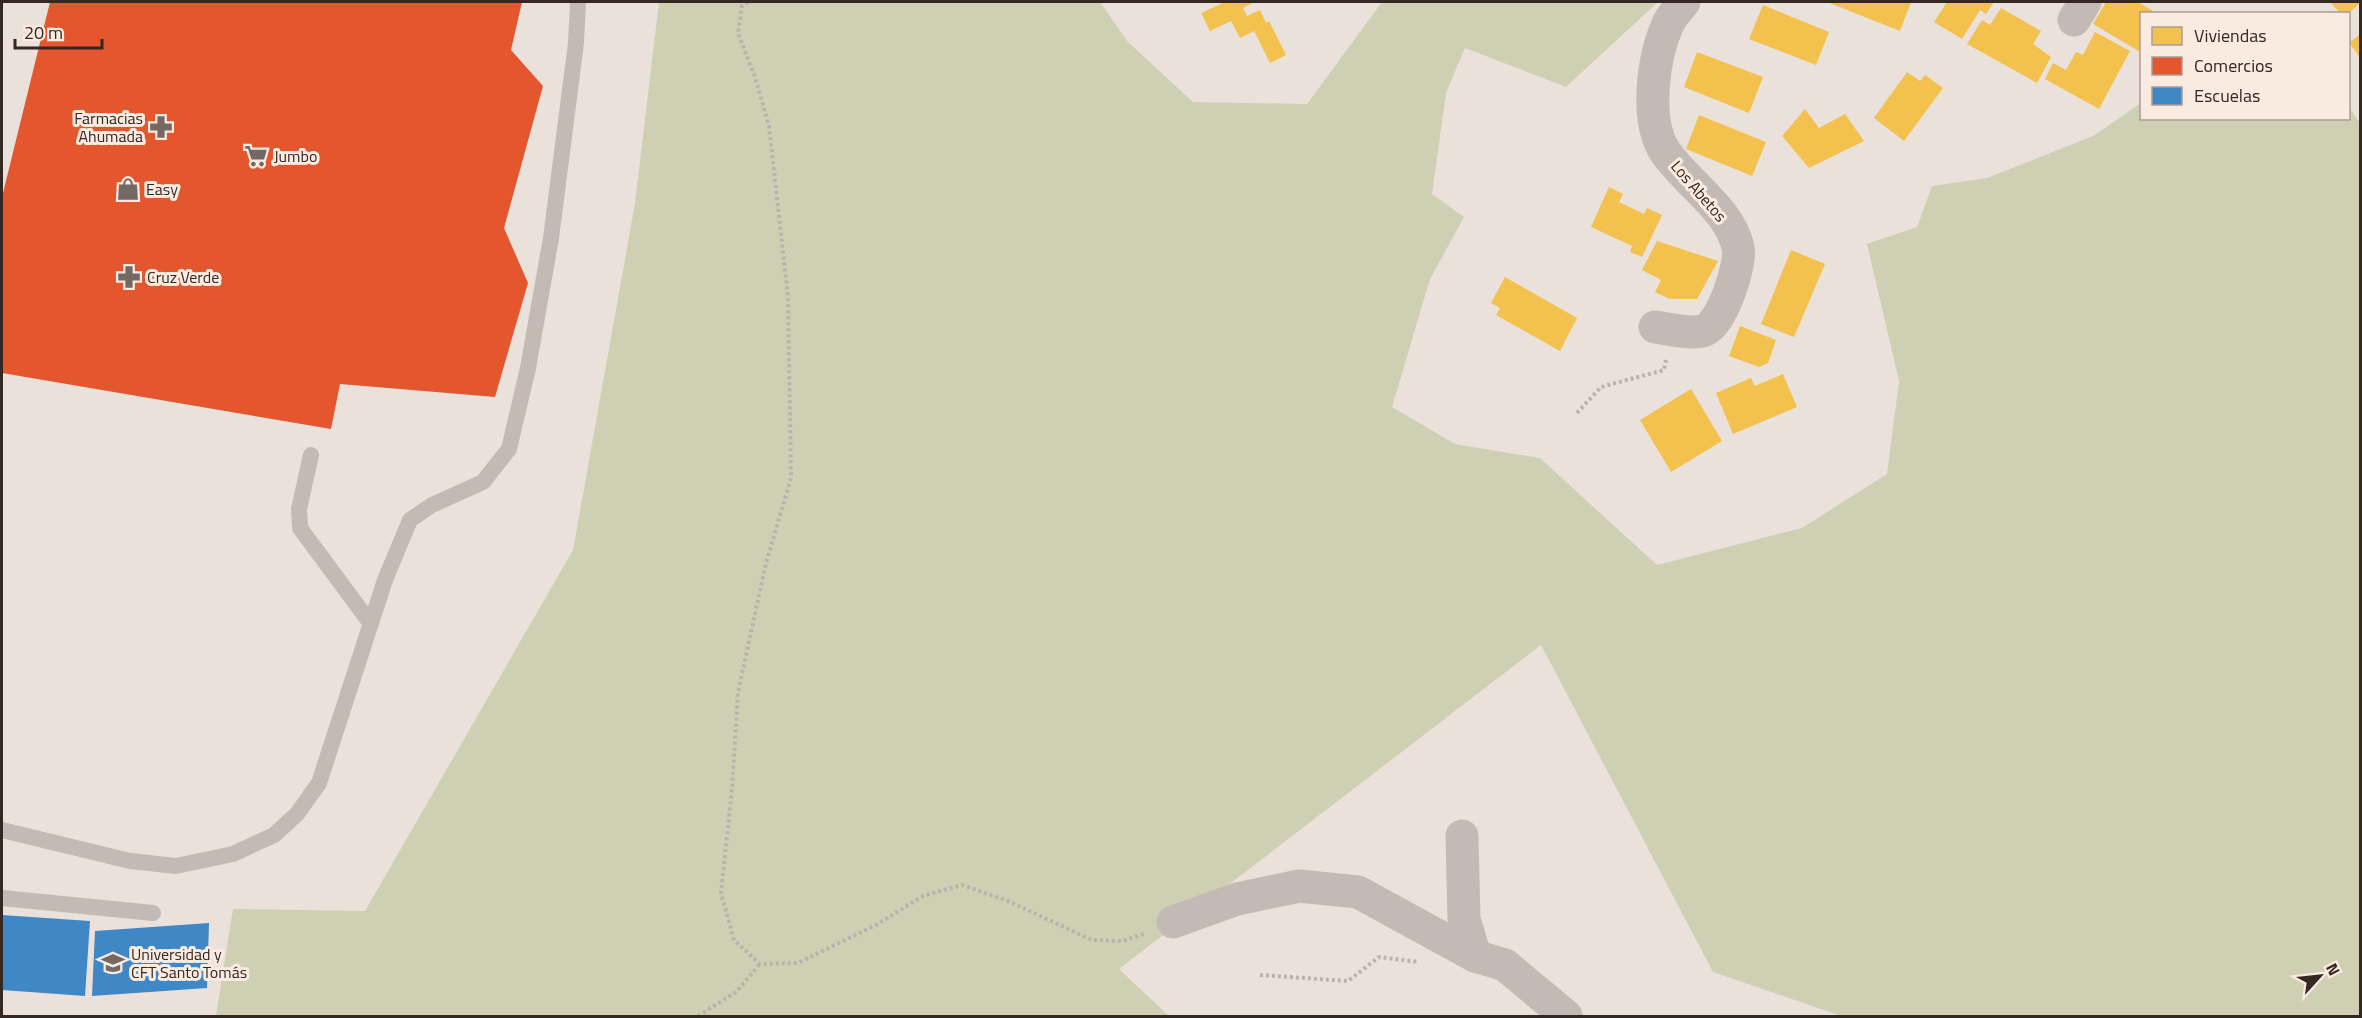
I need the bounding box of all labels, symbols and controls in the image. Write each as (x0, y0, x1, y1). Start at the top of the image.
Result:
scale bar (15, 12, 102, 50)
legend (2140, 12, 2350, 120)
text: 20 m (24, 19, 63, 46)
text: Viviendas (2194, 22, 2267, 49)
text: Comercios (2194, 52, 2273, 79)
text: Escuelas (2194, 82, 2260, 109)
place label: Farmacias Ahumada (74, 106, 143, 148)
pharmacy icon: Farmacias Ahumada (148, 114, 174, 140)
supermarket icon: Jumbo (243, 143, 269, 169)
place label: Jumbo (274, 144, 317, 168)
street label: Los Abetos (1666, 155, 1732, 227)
shop icon: Easy (115, 176, 141, 202)
place label: Easy (146, 177, 178, 201)
pharmacy icon: Cruz Verde (116, 264, 142, 290)
place label: Cruz Verde (147, 265, 219, 289)
place label: Universidad y CFT Santo Tomás (131, 942, 247, 984)
north arrow (2290, 946, 2350, 1006)
school or university icon: Universidad y CFT Santo Tomás (100, 950, 126, 976)
text: N (2320, 959, 2347, 980)

